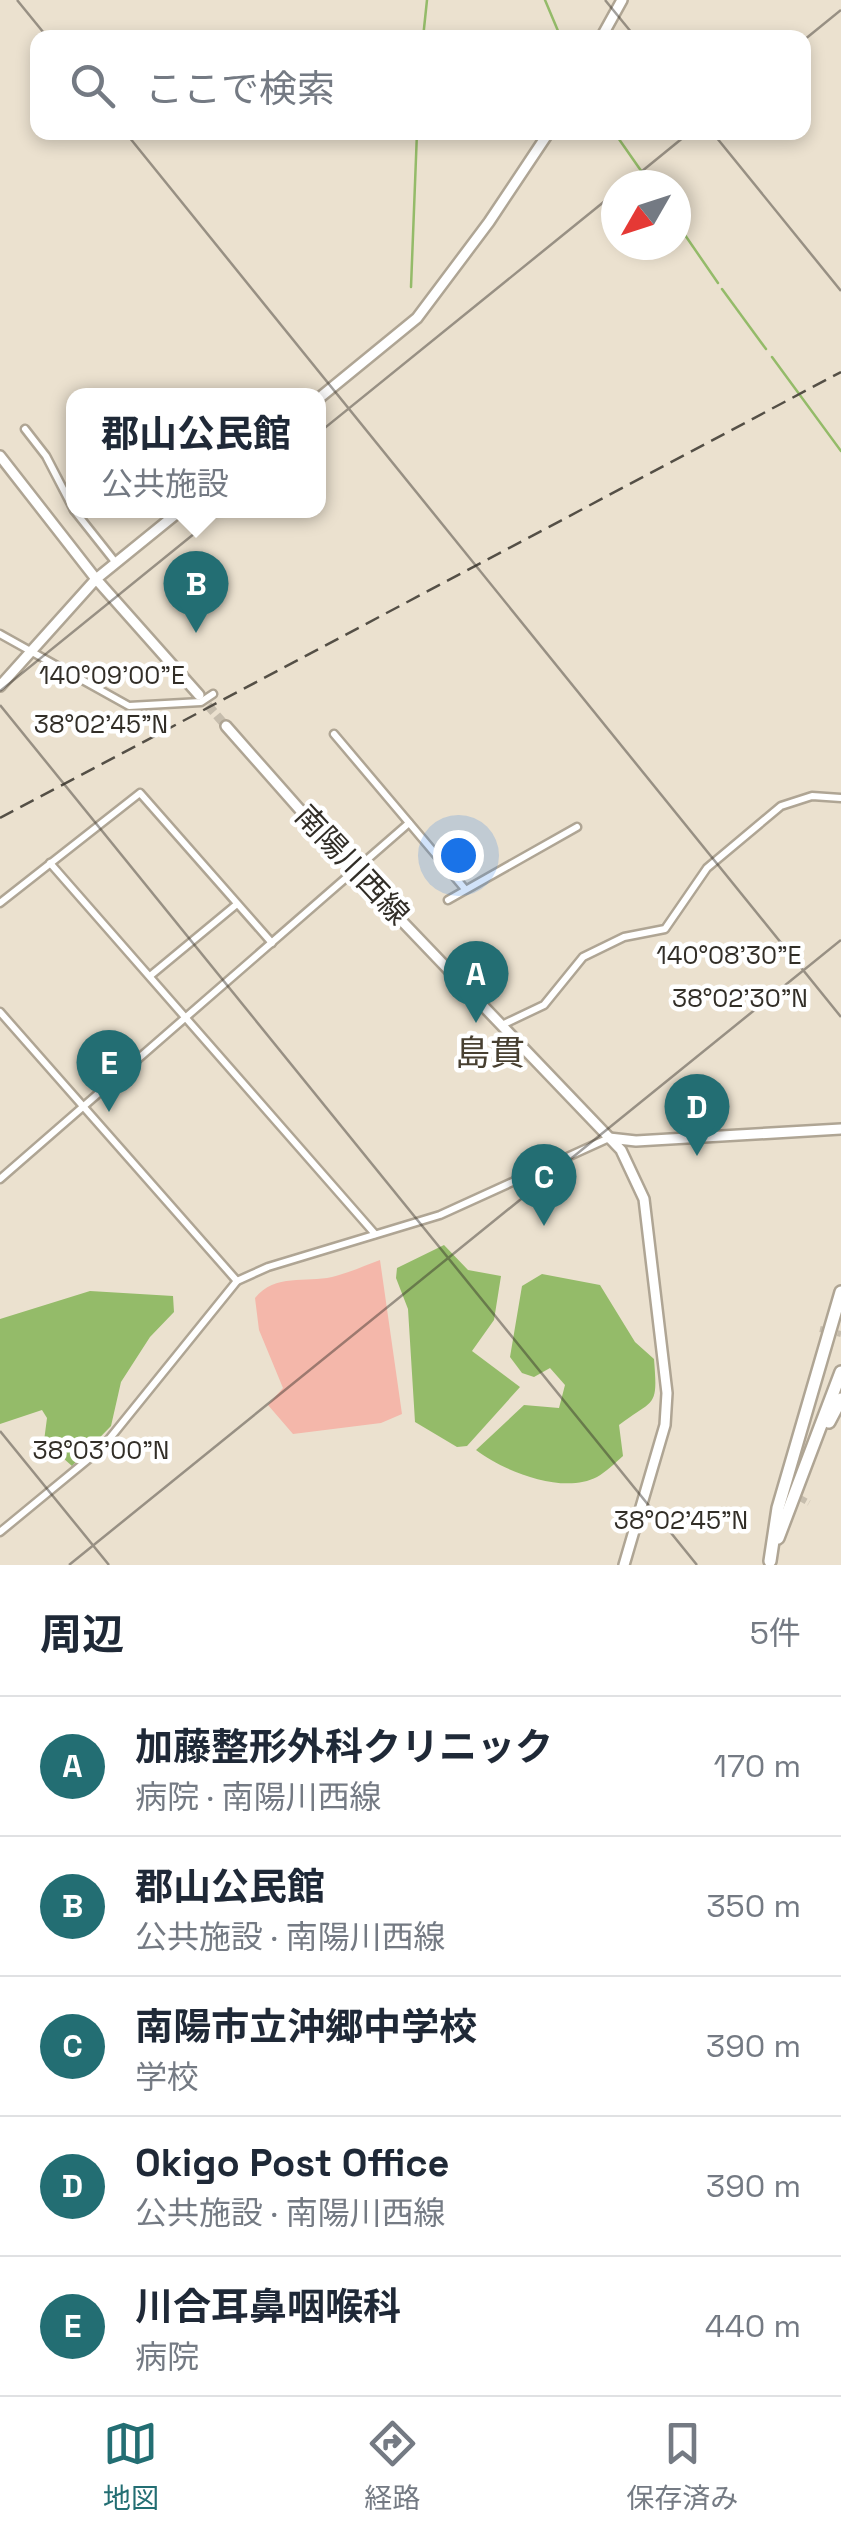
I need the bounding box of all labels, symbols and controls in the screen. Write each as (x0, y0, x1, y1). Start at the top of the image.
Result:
search box (30, 30, 811, 140)
icon: search (65, 58, 120, 113)
text: ここで検索 (145, 65, 335, 113)
north arrow (601, 170, 691, 260)
popup (66, 388, 326, 518)
text: 郡山公民館 (101, 410, 291, 458)
text: 公共施設 (101, 464, 229, 504)
pin: B (164, 550, 228, 633)
text: 140°09'00"E (39, 659, 185, 691)
text: 38°02'45"N (34, 708, 168, 740)
street label: 南陽川西線 (287, 797, 418, 933)
your location (433, 830, 484, 881)
text: 140°08'30"E (656, 939, 802, 971)
pin: A (444, 940, 508, 1023)
text: 38°02'30"N (672, 982, 808, 1014)
pin: E (76, 1030, 142, 1112)
district label: 島貫 (455, 1031, 525, 1075)
pin: D (664, 1074, 730, 1156)
pin: C (512, 1144, 576, 1226)
text: 38°03'00"N (33, 1434, 169, 1466)
text: 38°02'45"N (614, 1504, 748, 1536)
text: 周辺 (40, 1608, 124, 1661)
text: 5件 (750, 1613, 801, 1653)
text: 加藤整形外科クリニック (135, 1723, 553, 1771)
text: A (62, 1746, 83, 1786)
text: 170 m (714, 1746, 801, 1786)
text: 病院 · 南陽川西線 (135, 1777, 381, 1817)
text: 郡山公民館 (135, 1863, 325, 1911)
text: B (62, 1886, 83, 1926)
text: 350 m (706, 1886, 801, 1926)
text: 公共施設 · 南陽川西線 (135, 1917, 445, 1957)
text: 南陽市立沖郷中学校 (135, 2003, 477, 2051)
text: C (62, 2026, 83, 2066)
text: 390 m (706, 2026, 801, 2066)
text: 学校 (135, 2057, 199, 2097)
text: Okigo Post Office (135, 2139, 450, 2187)
text: D (62, 2166, 83, 2206)
text: 390 m (706, 2166, 801, 2206)
text: 公共施設 · 南陽川西線 (135, 2193, 445, 2233)
text: 川合耳鼻咽喉科 (135, 2283, 401, 2331)
text: E (64, 2306, 81, 2346)
text: 440 m (705, 2306, 801, 2346)
text: 病院 (135, 2337, 199, 2377)
tab: 地図 (103, 2416, 159, 2516)
tab: 経路 (364, 2416, 420, 2516)
tab: 保存済み (626, 2416, 738, 2516)

